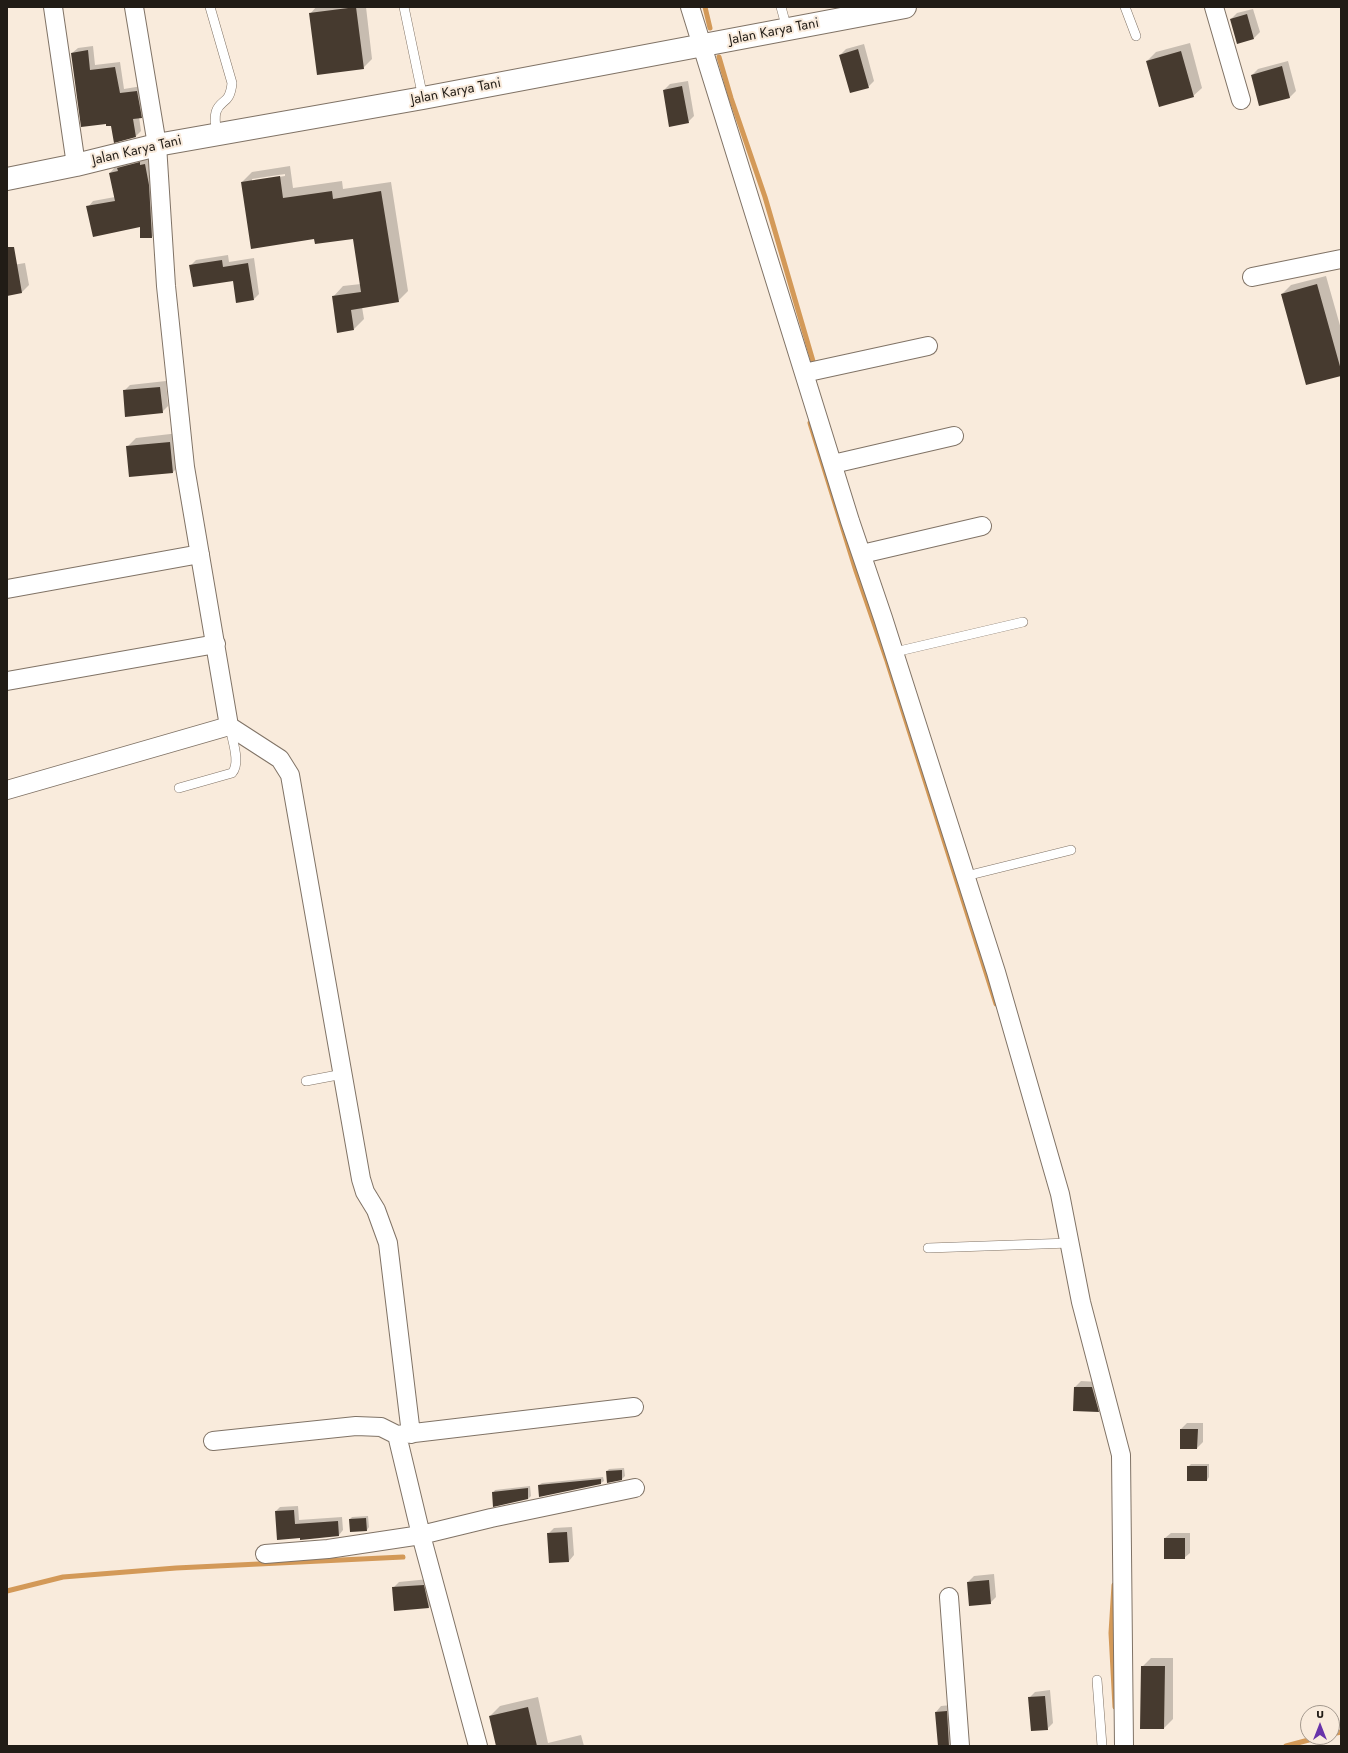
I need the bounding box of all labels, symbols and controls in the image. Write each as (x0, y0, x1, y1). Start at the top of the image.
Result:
street label: Jalan Karya Tani (728, 15, 820, 49)
street label: Jalan Karya Tani (410, 75, 502, 109)
street label: Jalan Karya Tani (91, 133, 183, 169)
north arrow (1300, 1705, 1340, 1745)
text: U (1316, 1706, 1324, 1722)

